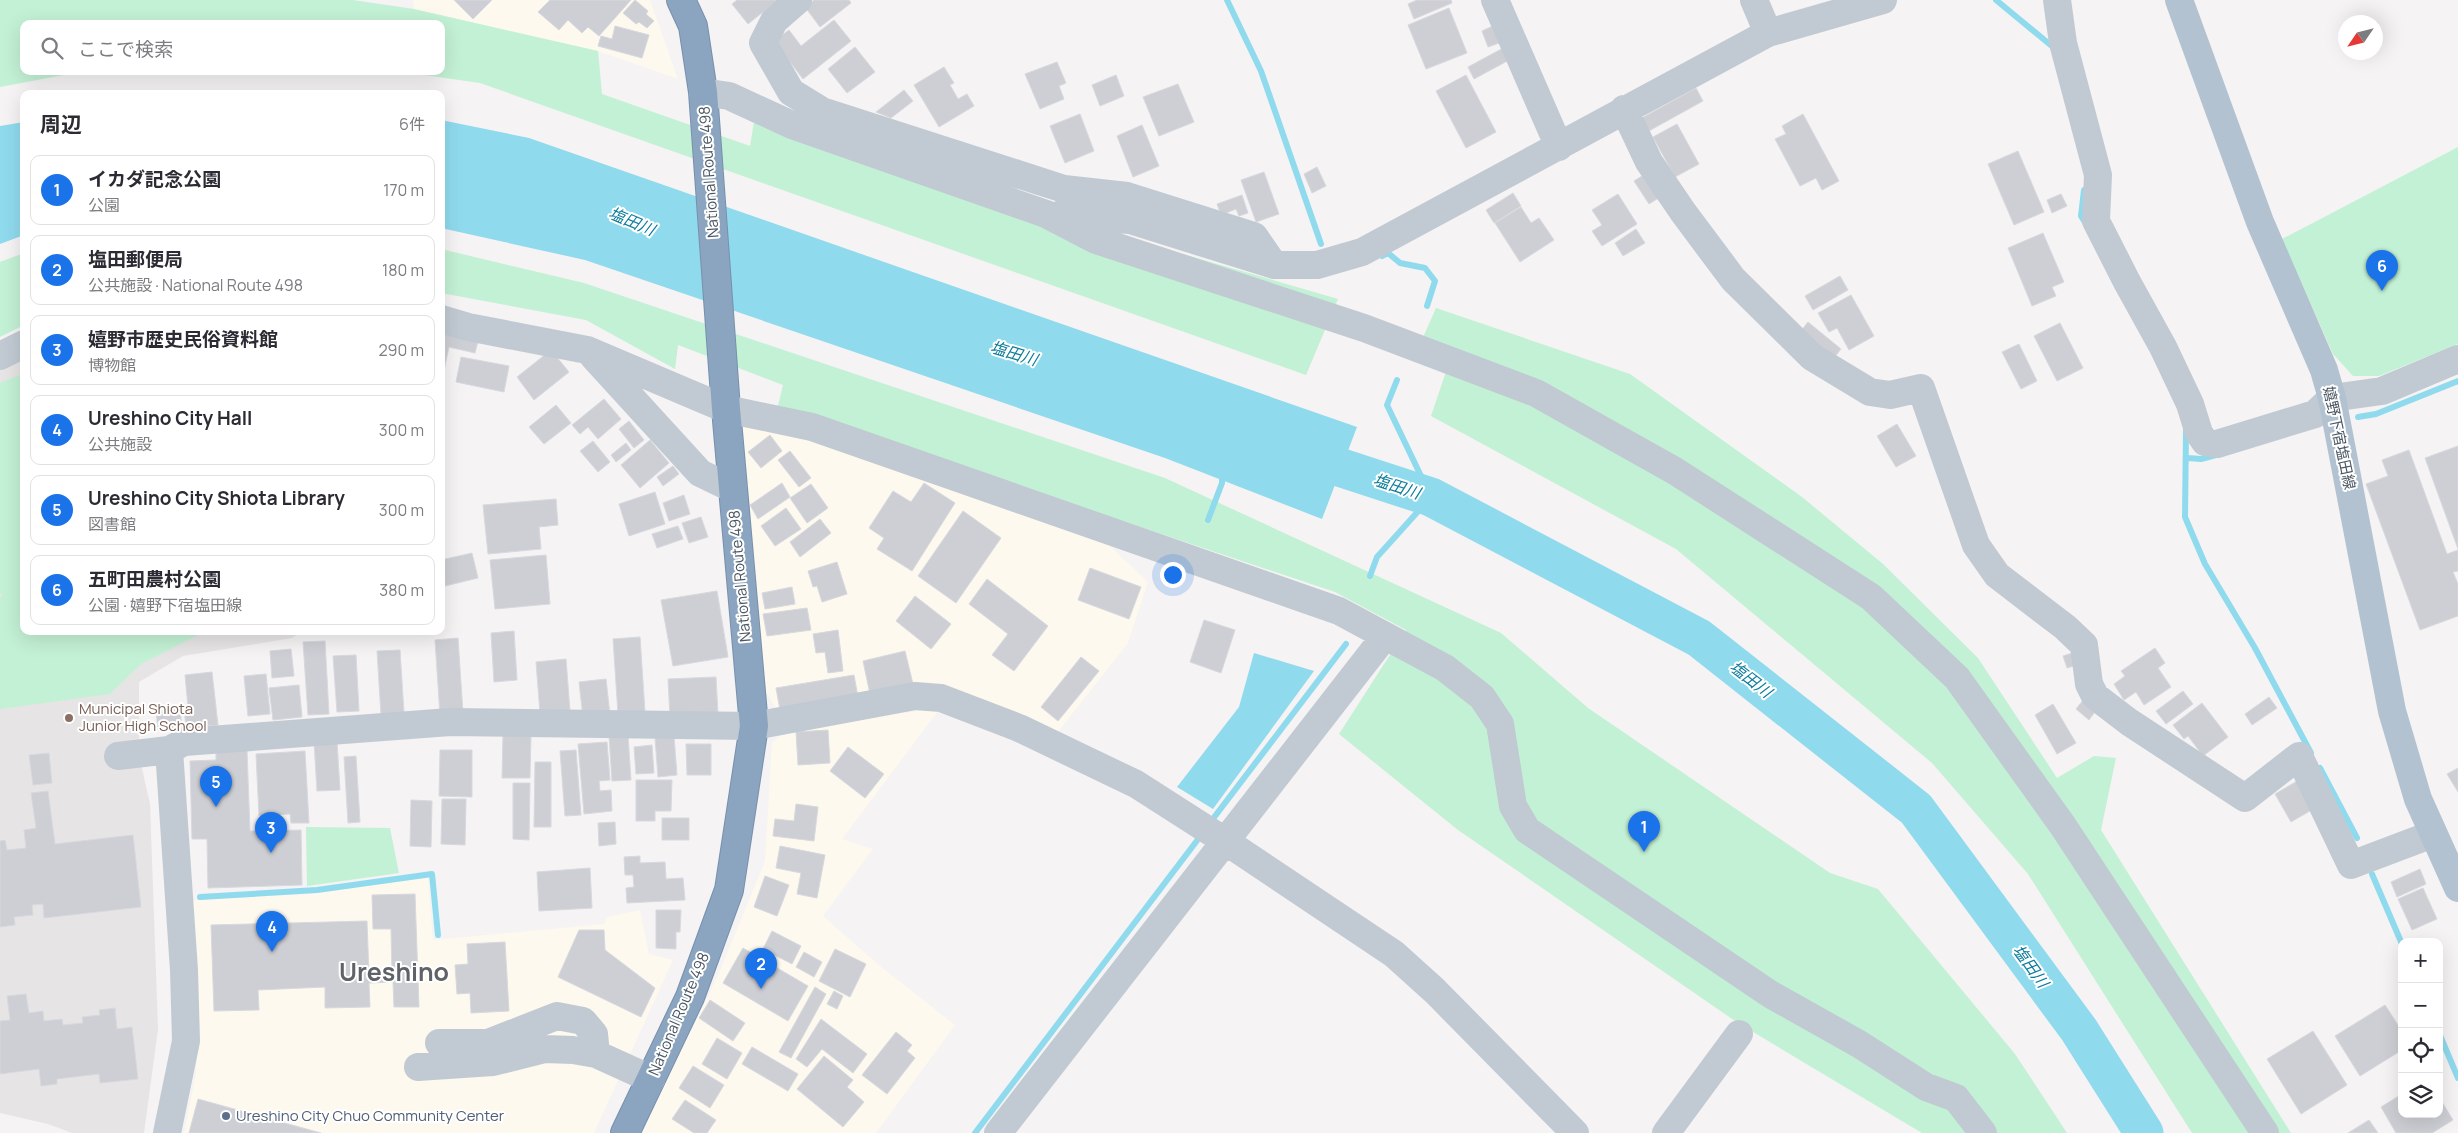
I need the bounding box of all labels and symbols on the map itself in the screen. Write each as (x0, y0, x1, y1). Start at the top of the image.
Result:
north arrow (2338, 15, 2383, 60)
street label: National Route 498 (693, 105, 724, 239)
water label: 塩田川 (606, 201, 660, 241)
pin: 6 (2366, 250, 2398, 291)
water label: 塩田川 (988, 335, 1042, 371)
street label: 嬉野下宿塩田線 (2318, 384, 2361, 491)
water label: 塩田川 (1371, 468, 1425, 504)
street label: National Route 498 (723, 509, 756, 643)
your location (1160, 562, 1186, 588)
water label: 塩田川 (1725, 656, 1778, 704)
place label: Municipal Shiota Junior High School (79, 698, 207, 736)
marker: Municipal Shiota Junior High School (63, 712, 75, 724)
pin: 5 (200, 766, 232, 807)
pin: 1 (1628, 811, 1660, 852)
pin: 3 (255, 812, 287, 853)
pin: 4 (256, 911, 288, 952)
water label: 塩田川 (2008, 940, 2055, 993)
pin: 2 (745, 948, 777, 989)
street label: National Route 498 (643, 949, 714, 1079)
district label: Ureshino (339, 954, 449, 989)
place label: Ureshino City Chuo Community Center (236, 1105, 505, 1126)
marker: Ureshino City Chuo Community Center (220, 1110, 232, 1122)

